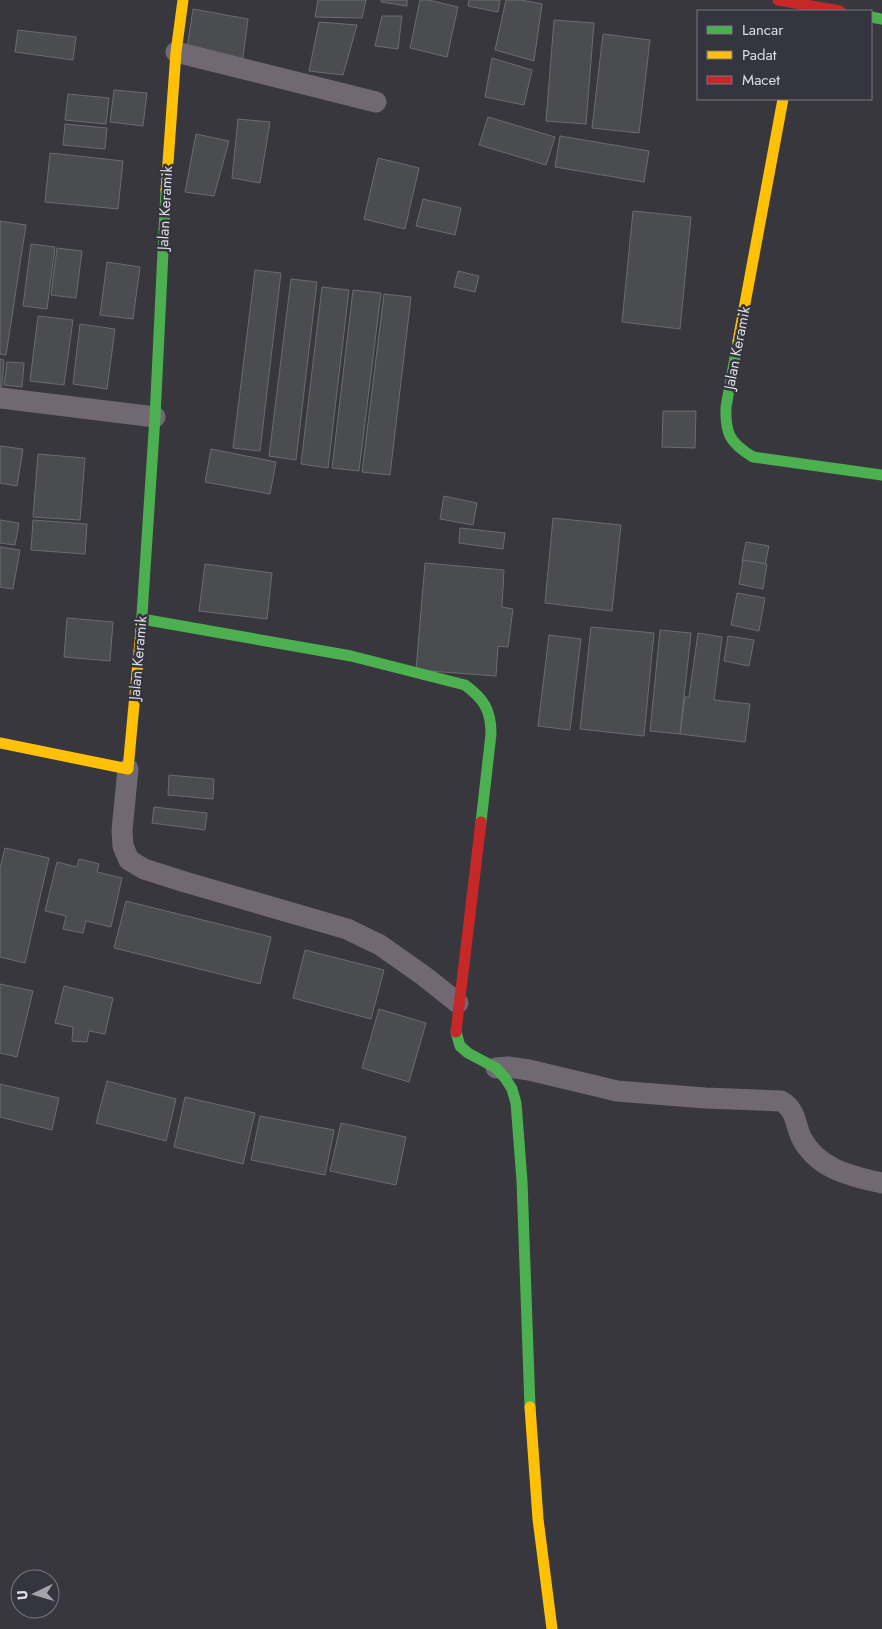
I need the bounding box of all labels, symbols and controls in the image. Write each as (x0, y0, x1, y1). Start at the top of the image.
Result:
legend (697, 10, 872, 100)
text: Lancar (742, 19, 784, 41)
text: Padat (742, 44, 777, 66)
text: Macet (742, 69, 780, 91)
street label: Jalan Keramik (152, 165, 178, 253)
street label: Jalan Keramik (718, 304, 756, 393)
street label: Jalan Keramik (123, 615, 153, 703)
north arrow (10, 1569, 60, 1619)
text: U (12, 1589, 32, 1601)

